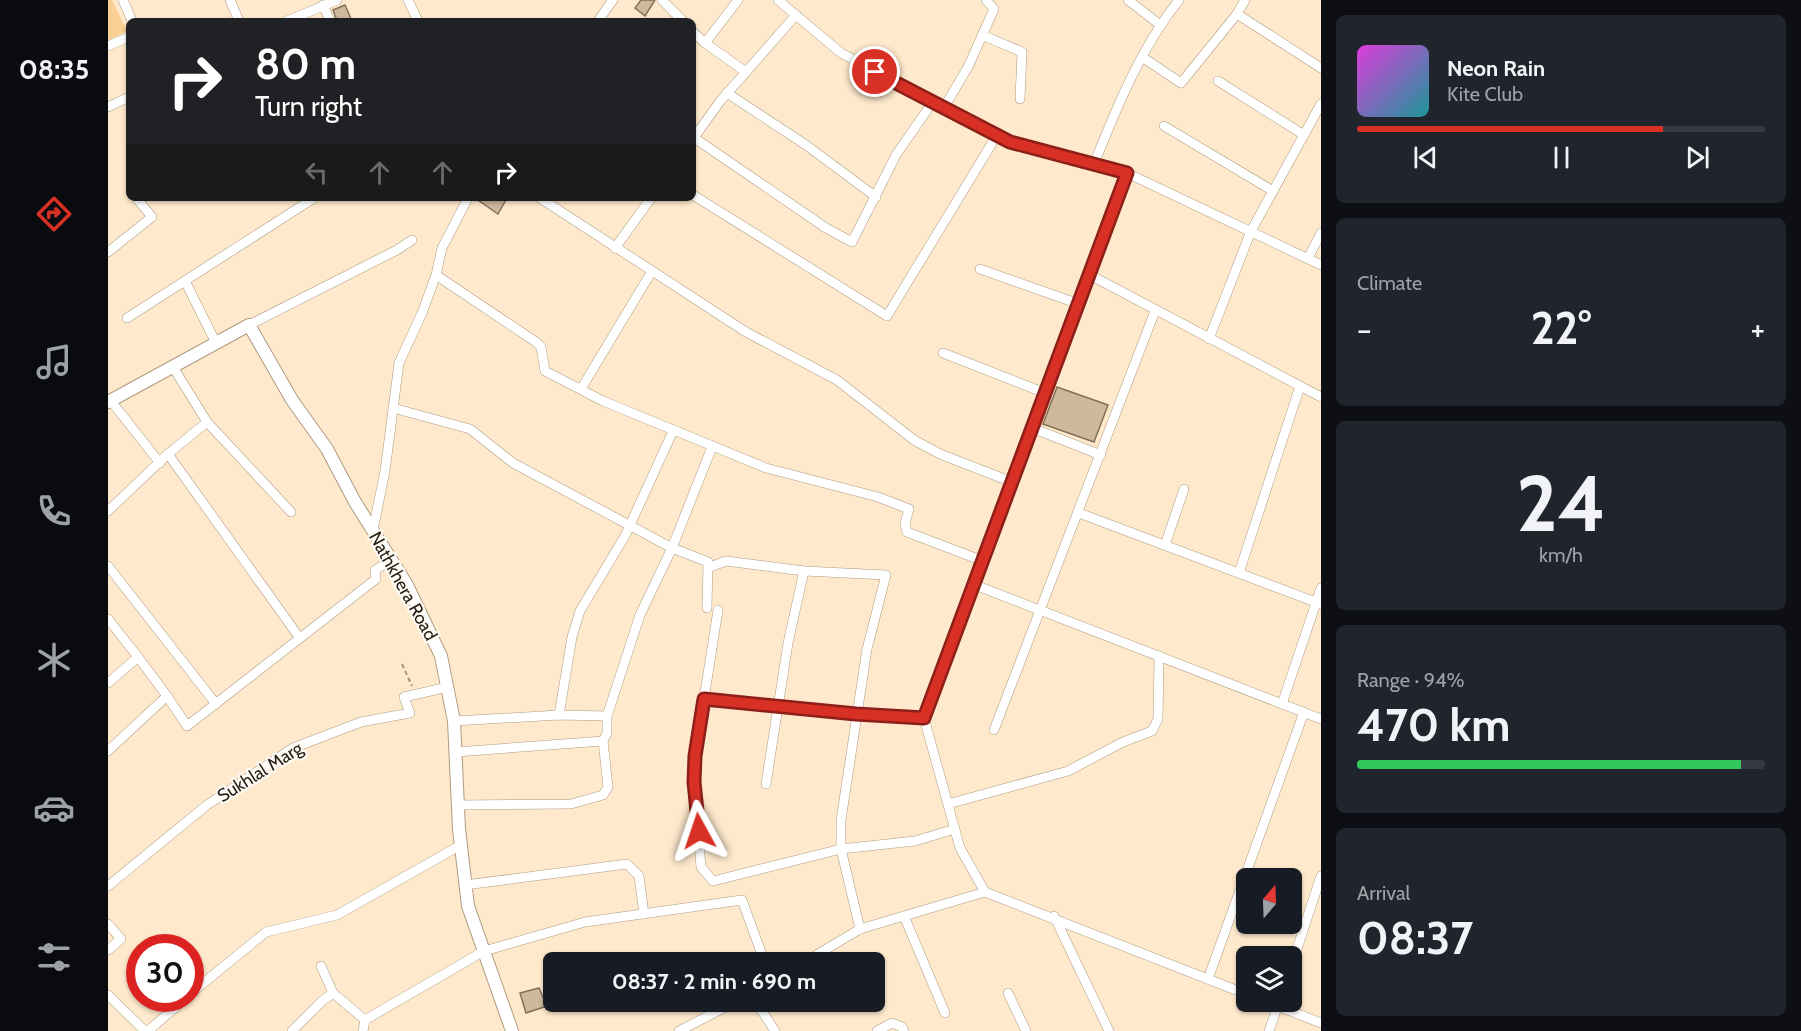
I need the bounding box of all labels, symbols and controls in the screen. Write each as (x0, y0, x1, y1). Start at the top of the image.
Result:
text: 80 m (255, 38, 356, 90)
icon: right (156, 42, 234, 120)
pin (849, 46, 900, 97)
text: 08:35 (19, 53, 89, 86)
icon: arrive (858, 55, 891, 88)
text: Neon Rain (1447, 55, 1545, 82)
text: Kite Club (1447, 82, 1523, 106)
text: Turn right (255, 90, 362, 123)
icon: previous (1409, 141, 1442, 174)
icon: pause (1545, 141, 1578, 174)
icon: next (1681, 141, 1714, 174)
icon: left (300, 156, 333, 189)
icon: ahead (363, 156, 396, 189)
icon: ahead (426, 156, 459, 189)
icon: right (489, 156, 522, 189)
icon: directions (33, 193, 75, 235)
text: Climate (1357, 271, 1422, 295)
text: 22° (1531, 301, 1591, 355)
text: − (1357, 309, 1372, 349)
text: + (1750, 309, 1765, 349)
icon: music (33, 341, 75, 383)
text: 24 (1516, 456, 1606, 551)
icon: phone (33, 490, 75, 532)
street label: Nathkhera Road (364, 528, 442, 644)
text: km/h (1539, 543, 1583, 567)
icon: climate (33, 639, 75, 681)
text: Range · 94% (1357, 668, 1465, 692)
text: 470 km (1357, 698, 1510, 752)
street label: Sukhlal Marg (213, 737, 308, 807)
icon: car (33, 787, 75, 829)
position arrow (667, 799, 731, 863)
north arrow (1236, 868, 1302, 934)
map controls (1236, 868, 1302, 1012)
text: Arrival (1357, 881, 1410, 905)
text: 08:37 (1357, 911, 1473, 965)
speed limit sign: 30 (126, 934, 204, 1012)
icon: filters (33, 936, 75, 978)
button: layers (1236, 946, 1302, 1012)
text: 08:37 · 2 min · 690 m (612, 968, 816, 995)

